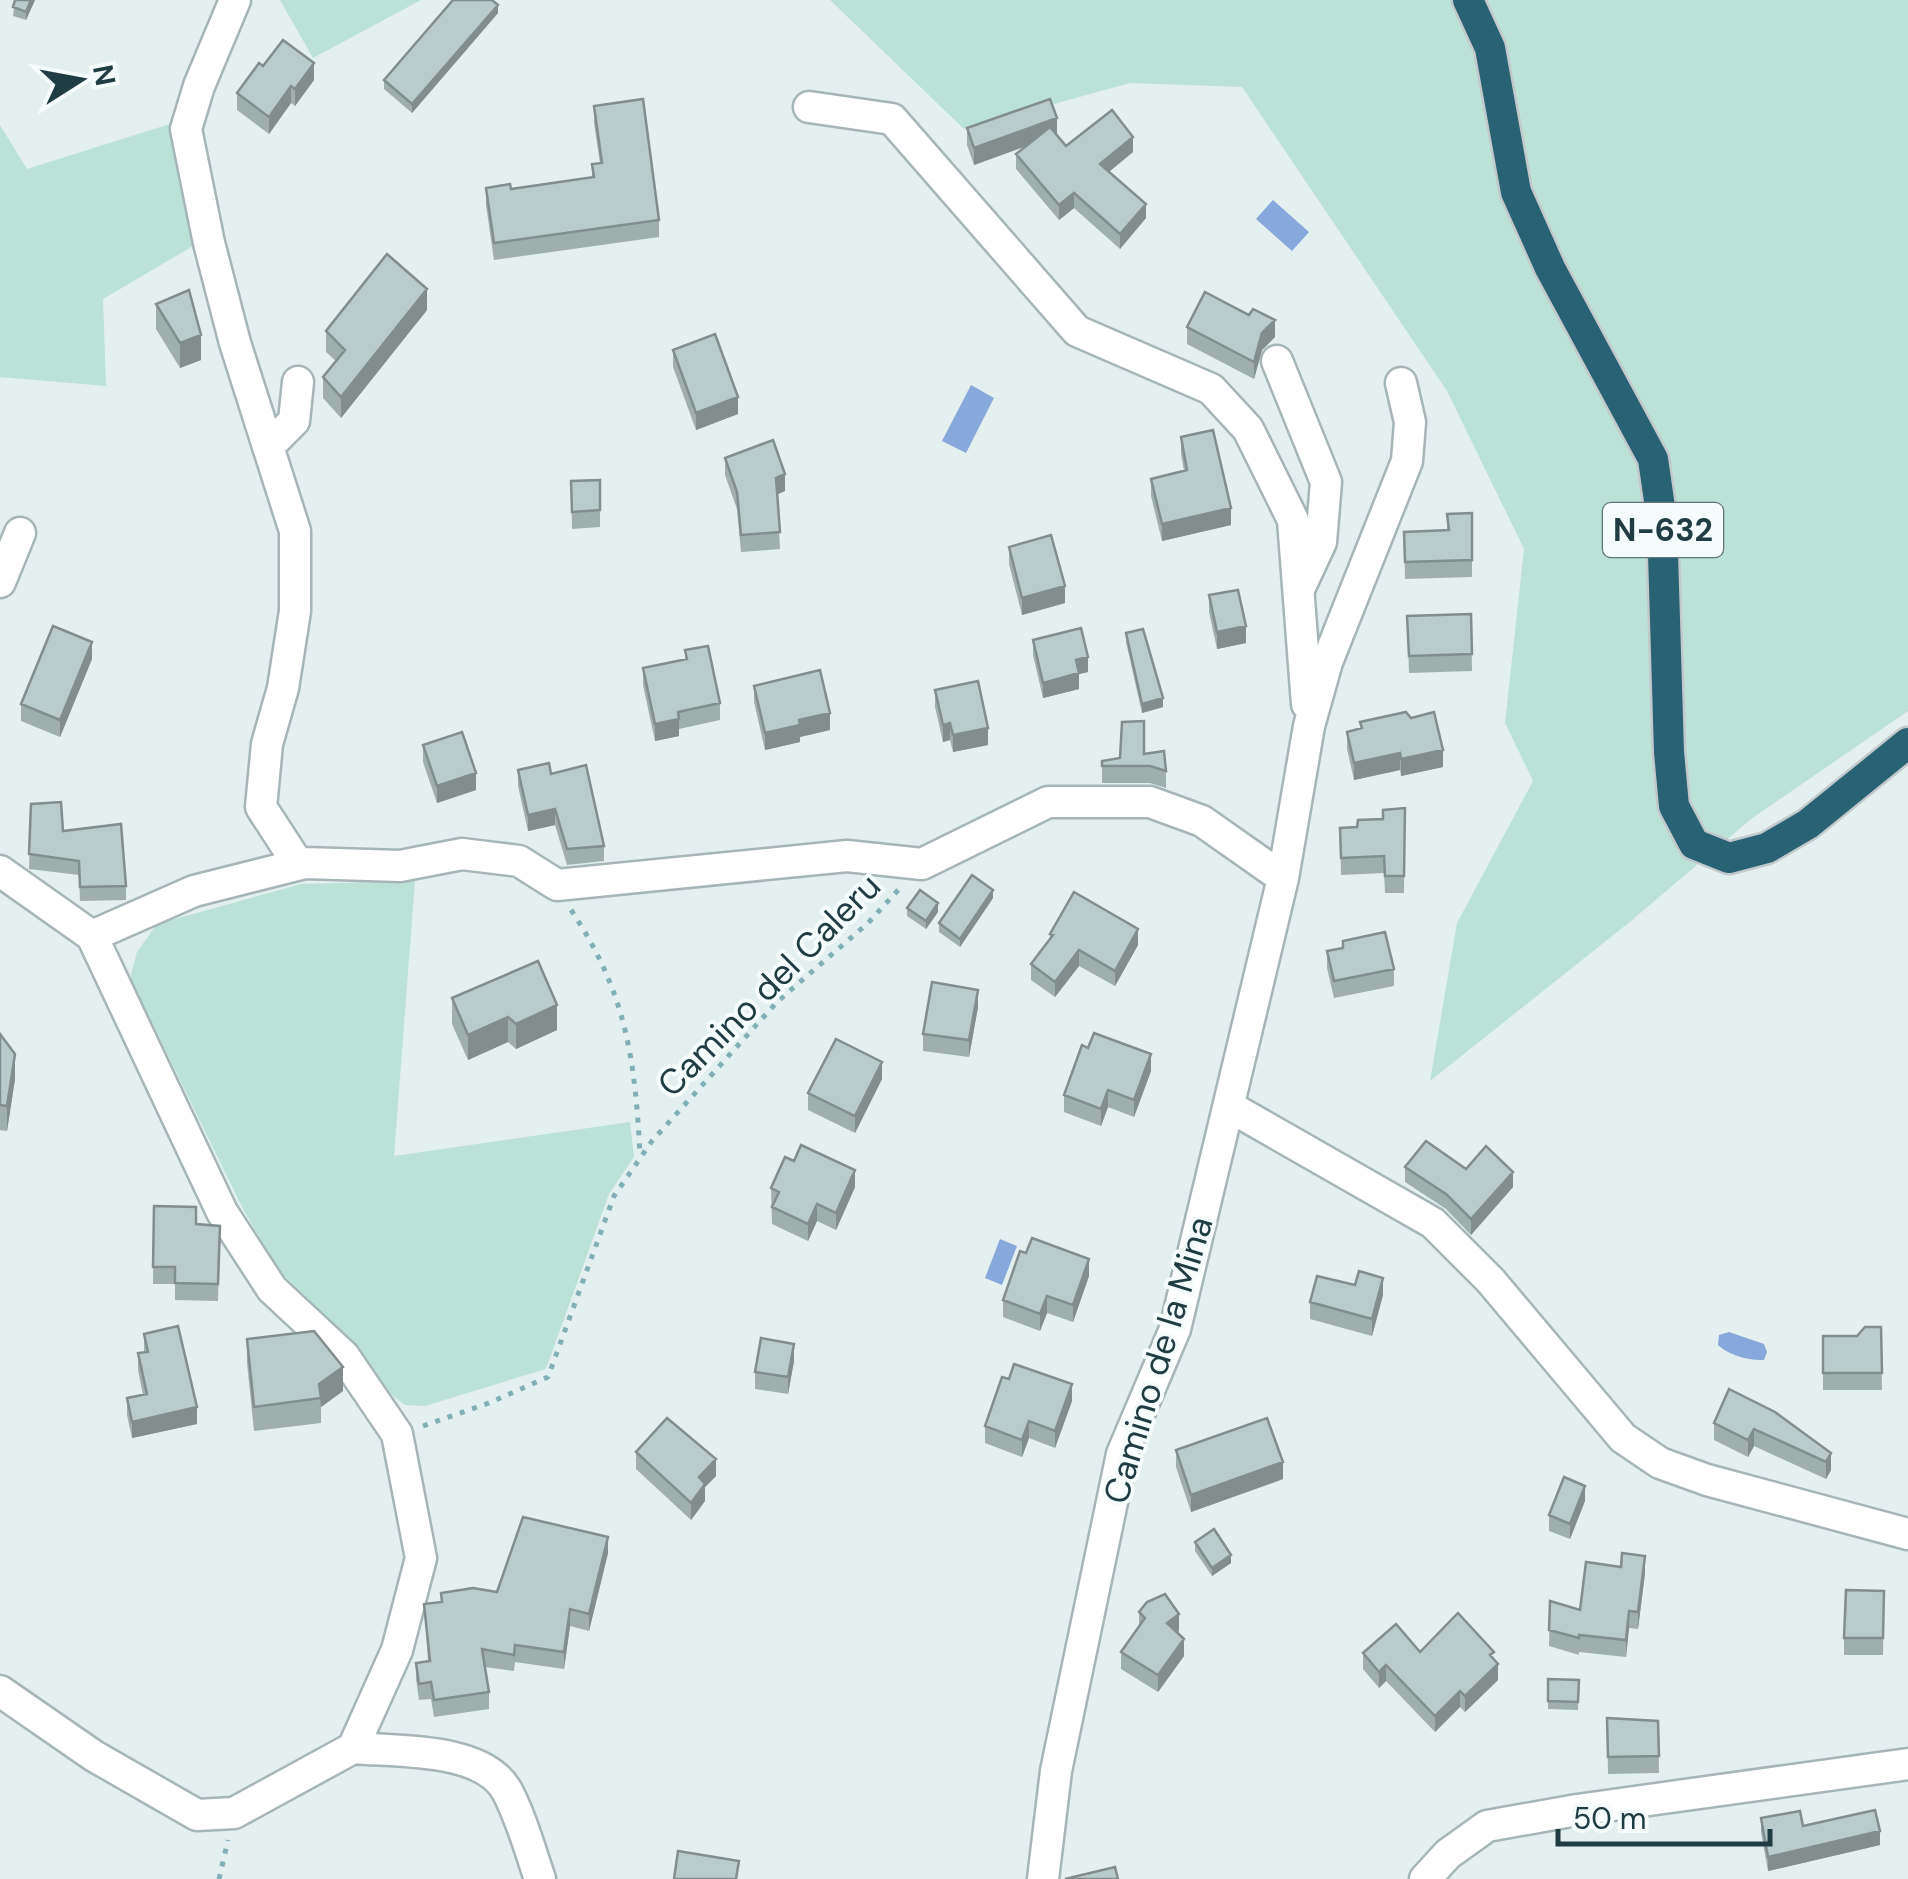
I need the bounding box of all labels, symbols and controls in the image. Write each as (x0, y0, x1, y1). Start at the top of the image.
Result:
north arrow (30, 30, 130, 130)
text: N (84, 62, 124, 89)
road number: N-632 (1603, 503, 1723, 557)
street label: Camino del Caleru (647, 863, 891, 1107)
street label: Camino de la Mina (1092, 1211, 1224, 1509)
scale bar (1558, 1784, 1770, 1846)
text: 50 m (1573, 1799, 1647, 1838)

